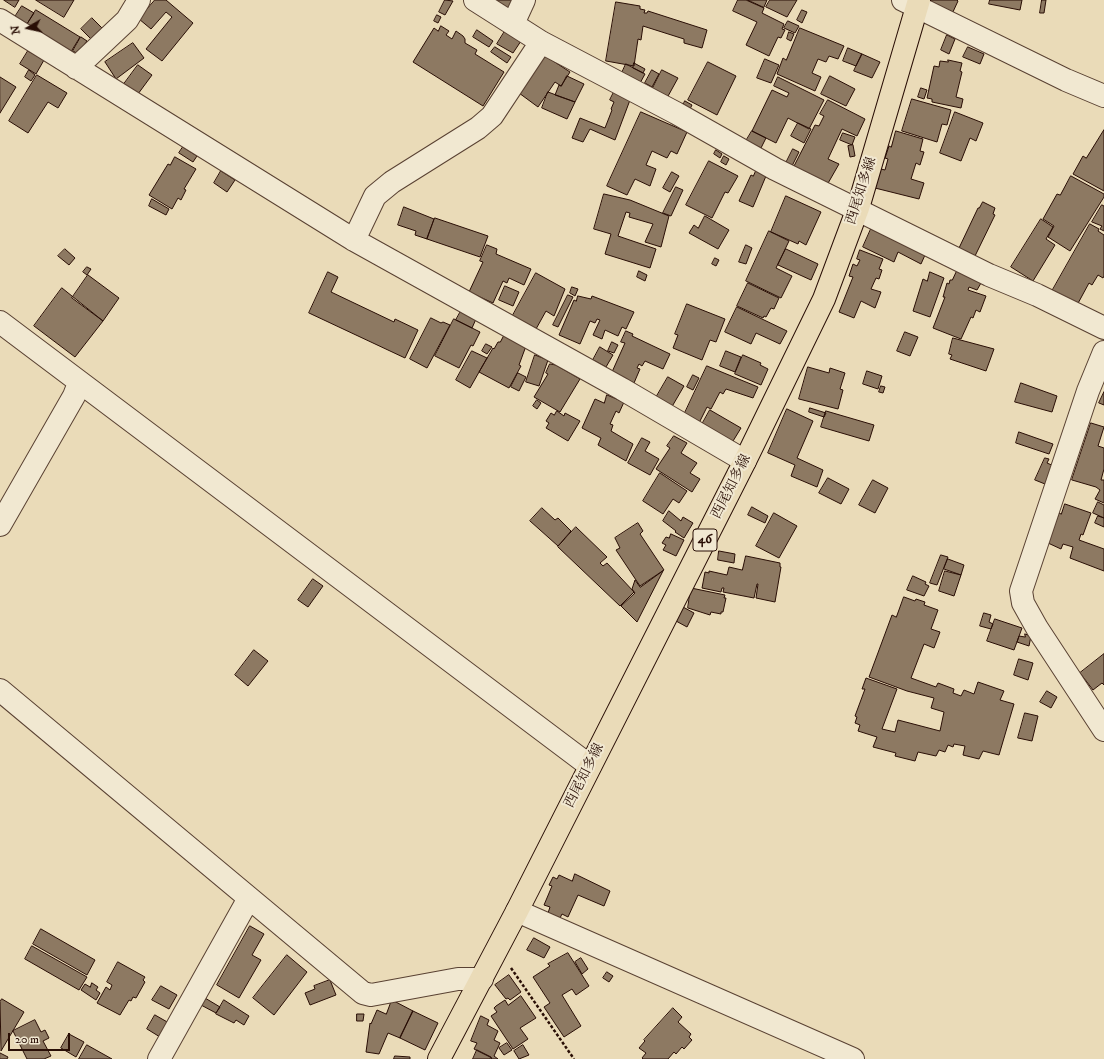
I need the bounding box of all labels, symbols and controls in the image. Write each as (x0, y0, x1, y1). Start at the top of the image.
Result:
north arrow (8, 8, 48, 48)
text: N (9, 24, 24, 35)
street label: 西尾知多線 (843, 155, 881, 227)
street label: 西尾知多線 (709, 452, 755, 522)
road number: 46 (693, 529, 717, 551)
street label: 西尾知多線 (562, 741, 608, 811)
scale bar (10, 1025, 72, 1051)
text: 20 m (15, 1032, 39, 1047)

